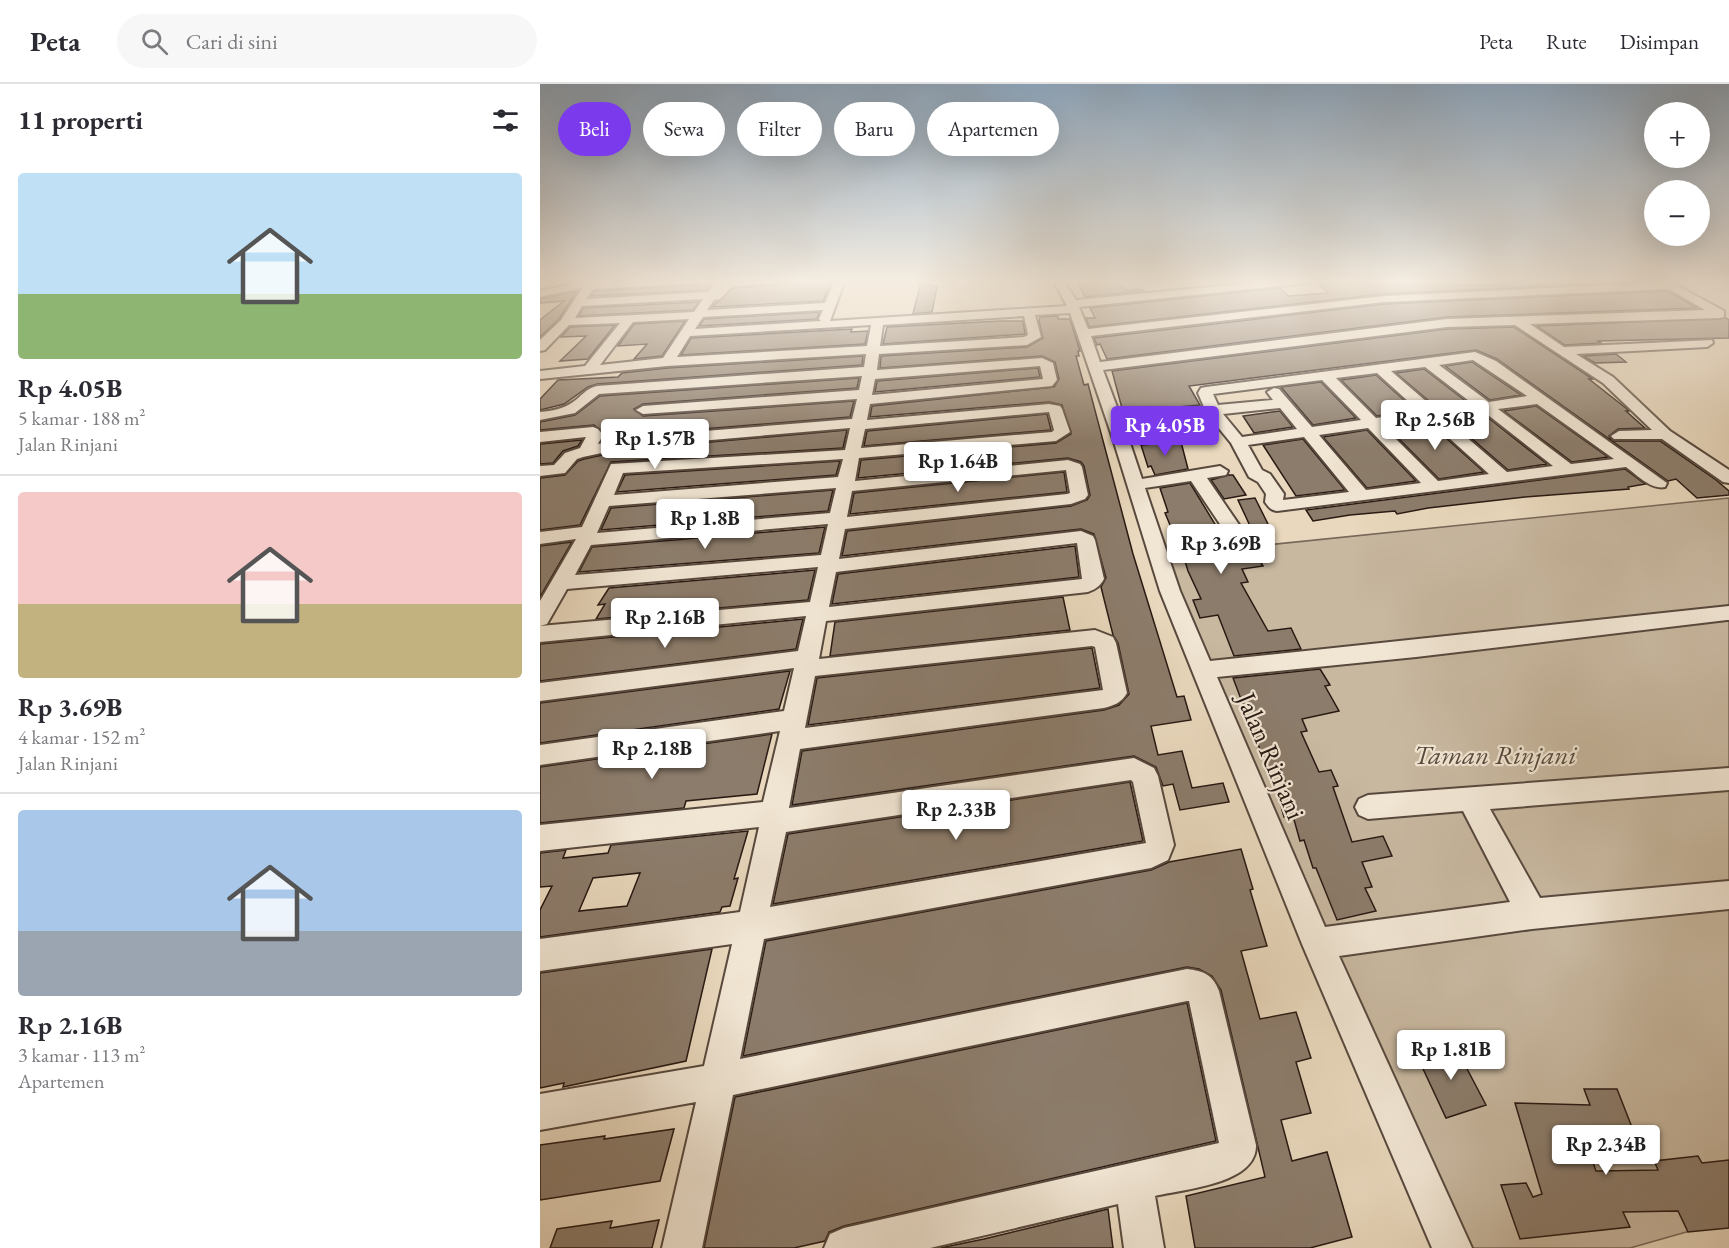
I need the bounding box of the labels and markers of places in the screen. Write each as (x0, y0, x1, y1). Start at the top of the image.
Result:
pin: Rp 2.56B (1373, 400, 1497, 451)
pin: Rp 4.05B (1103, 406, 1227, 457)
pin: Rp 1.57B (593, 419, 717, 470)
pin: Rp 1.64B (896, 442, 1020, 493)
pin: Rp 1.8B (650, 499, 760, 550)
pin: Rp 3.69B (1159, 524, 1283, 575)
pin: Rp 2.16B (603, 598, 727, 649)
pin: Rp 2.18B (590, 729, 714, 780)
pin: Rp 2.33B (894, 790, 1018, 841)
pin: Rp 1.81B (1389, 1030, 1513, 1081)
pin: Rp 2.34B (1544, 1125, 1668, 1176)

